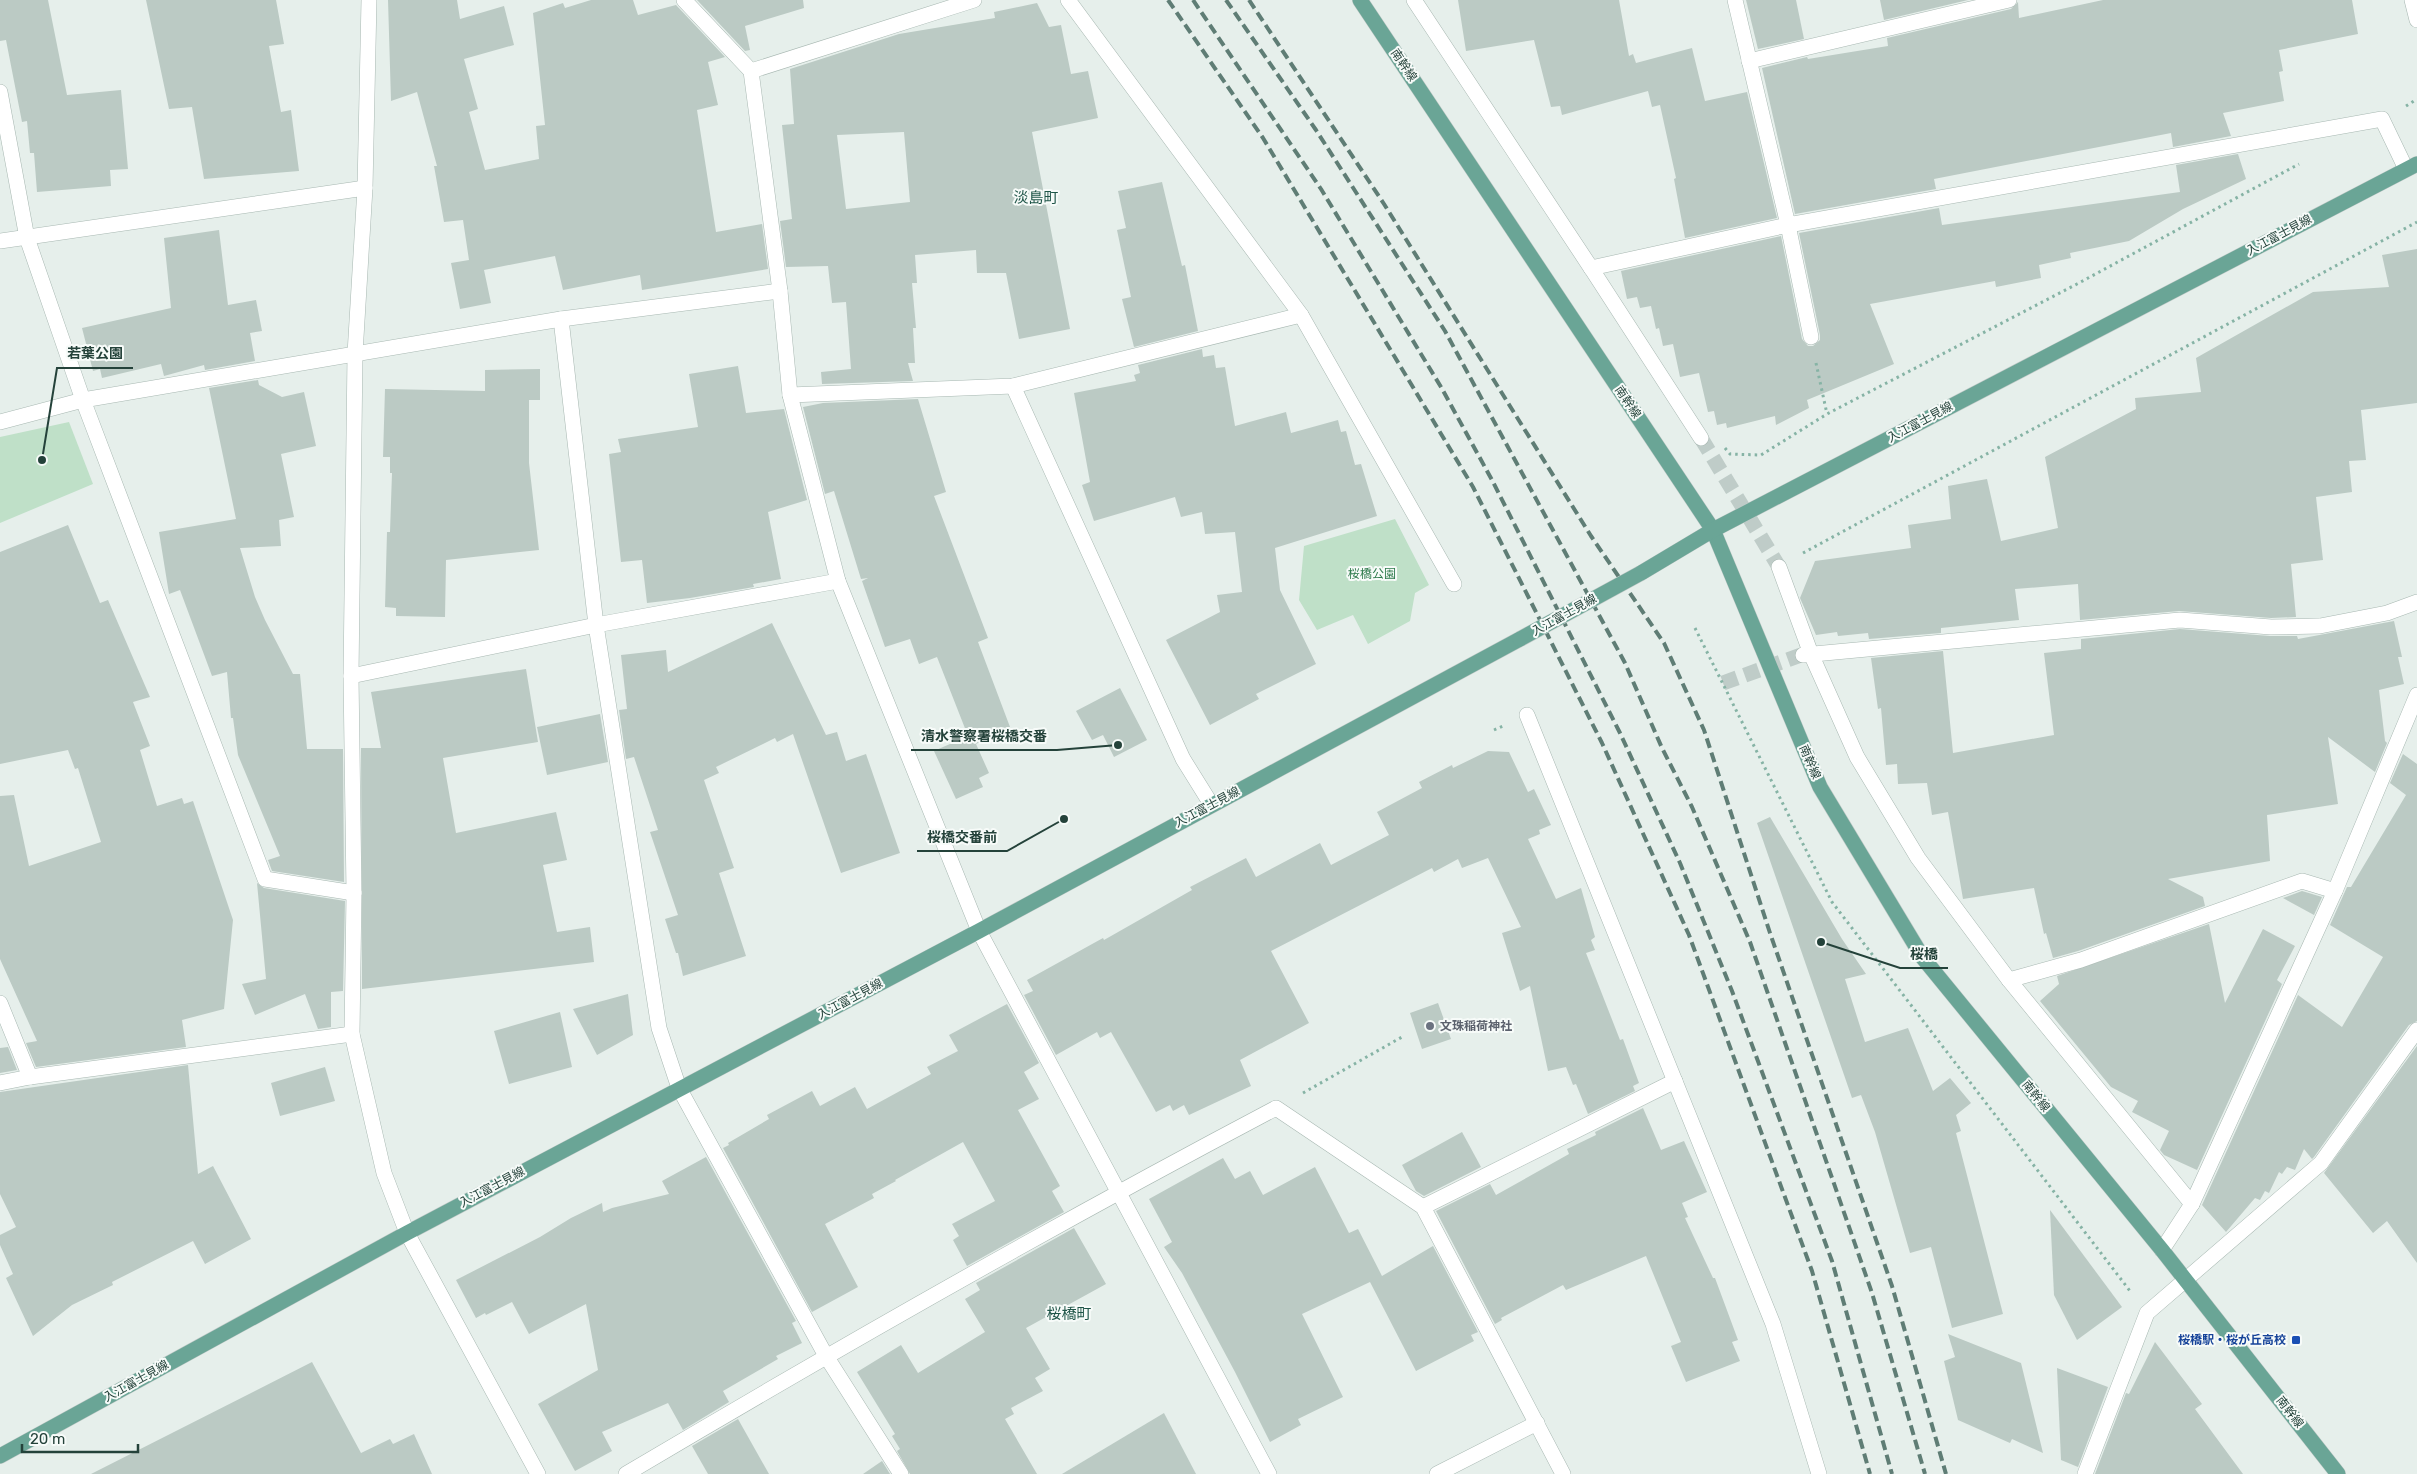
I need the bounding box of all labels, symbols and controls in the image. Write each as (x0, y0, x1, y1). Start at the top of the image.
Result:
street label: 南幹線 (1388, 46, 1420, 84)
district label: 淡島町 (1013, 189, 1059, 207)
street label: 入江富士見線 (2244, 212, 2314, 258)
callout: 若葉公園 (57, 339, 133, 368)
text: 若葉公園 (67, 345, 123, 362)
street label: 南幹線 (1612, 383, 1644, 421)
street label: 入江富士見線 (1885, 399, 1955, 445)
park label: 桜橋公園 (1348, 567, 1396, 581)
street label: 入江富士見線 (1529, 591, 1599, 639)
callout: 清水警察署桜橋交番 (911, 721, 1057, 750)
text: 清水警察署桜橋交番 (921, 728, 1047, 745)
street label: 南幹線 (1797, 743, 1823, 781)
street label: 入江富士見線 (1172, 784, 1242, 830)
callout: 桜橋交番前 (917, 822, 1007, 851)
text: 桜橋交番前 (927, 829, 997, 846)
callout: 桜橋 (1900, 939, 1948, 968)
text: 桜橋 (1910, 946, 1938, 963)
street label: 入江富士見線 (815, 976, 885, 1022)
place label: 文珠稲荷神社 (1440, 1019, 1512, 1033)
marker: 文珠稲荷神社 (1424, 1020, 1436, 1032)
street label: 南幹線 (2019, 1078, 2053, 1114)
street label: 入江富士見線 (457, 1164, 527, 1210)
district label: 桜橋町 (1046, 1305, 1092, 1323)
place label: 桜橋駅・桜が丘高校 (2178, 1333, 2286, 1347)
marker: 桜橋駅・桜が丘高校 (2290, 1334, 2302, 1346)
street label: 入江富士見線 (101, 1357, 171, 1405)
street label: 南幹線 (2273, 1394, 2307, 1430)
scale bar (22, 1422, 139, 1454)
text: 20 m (30, 1430, 65, 1448)

